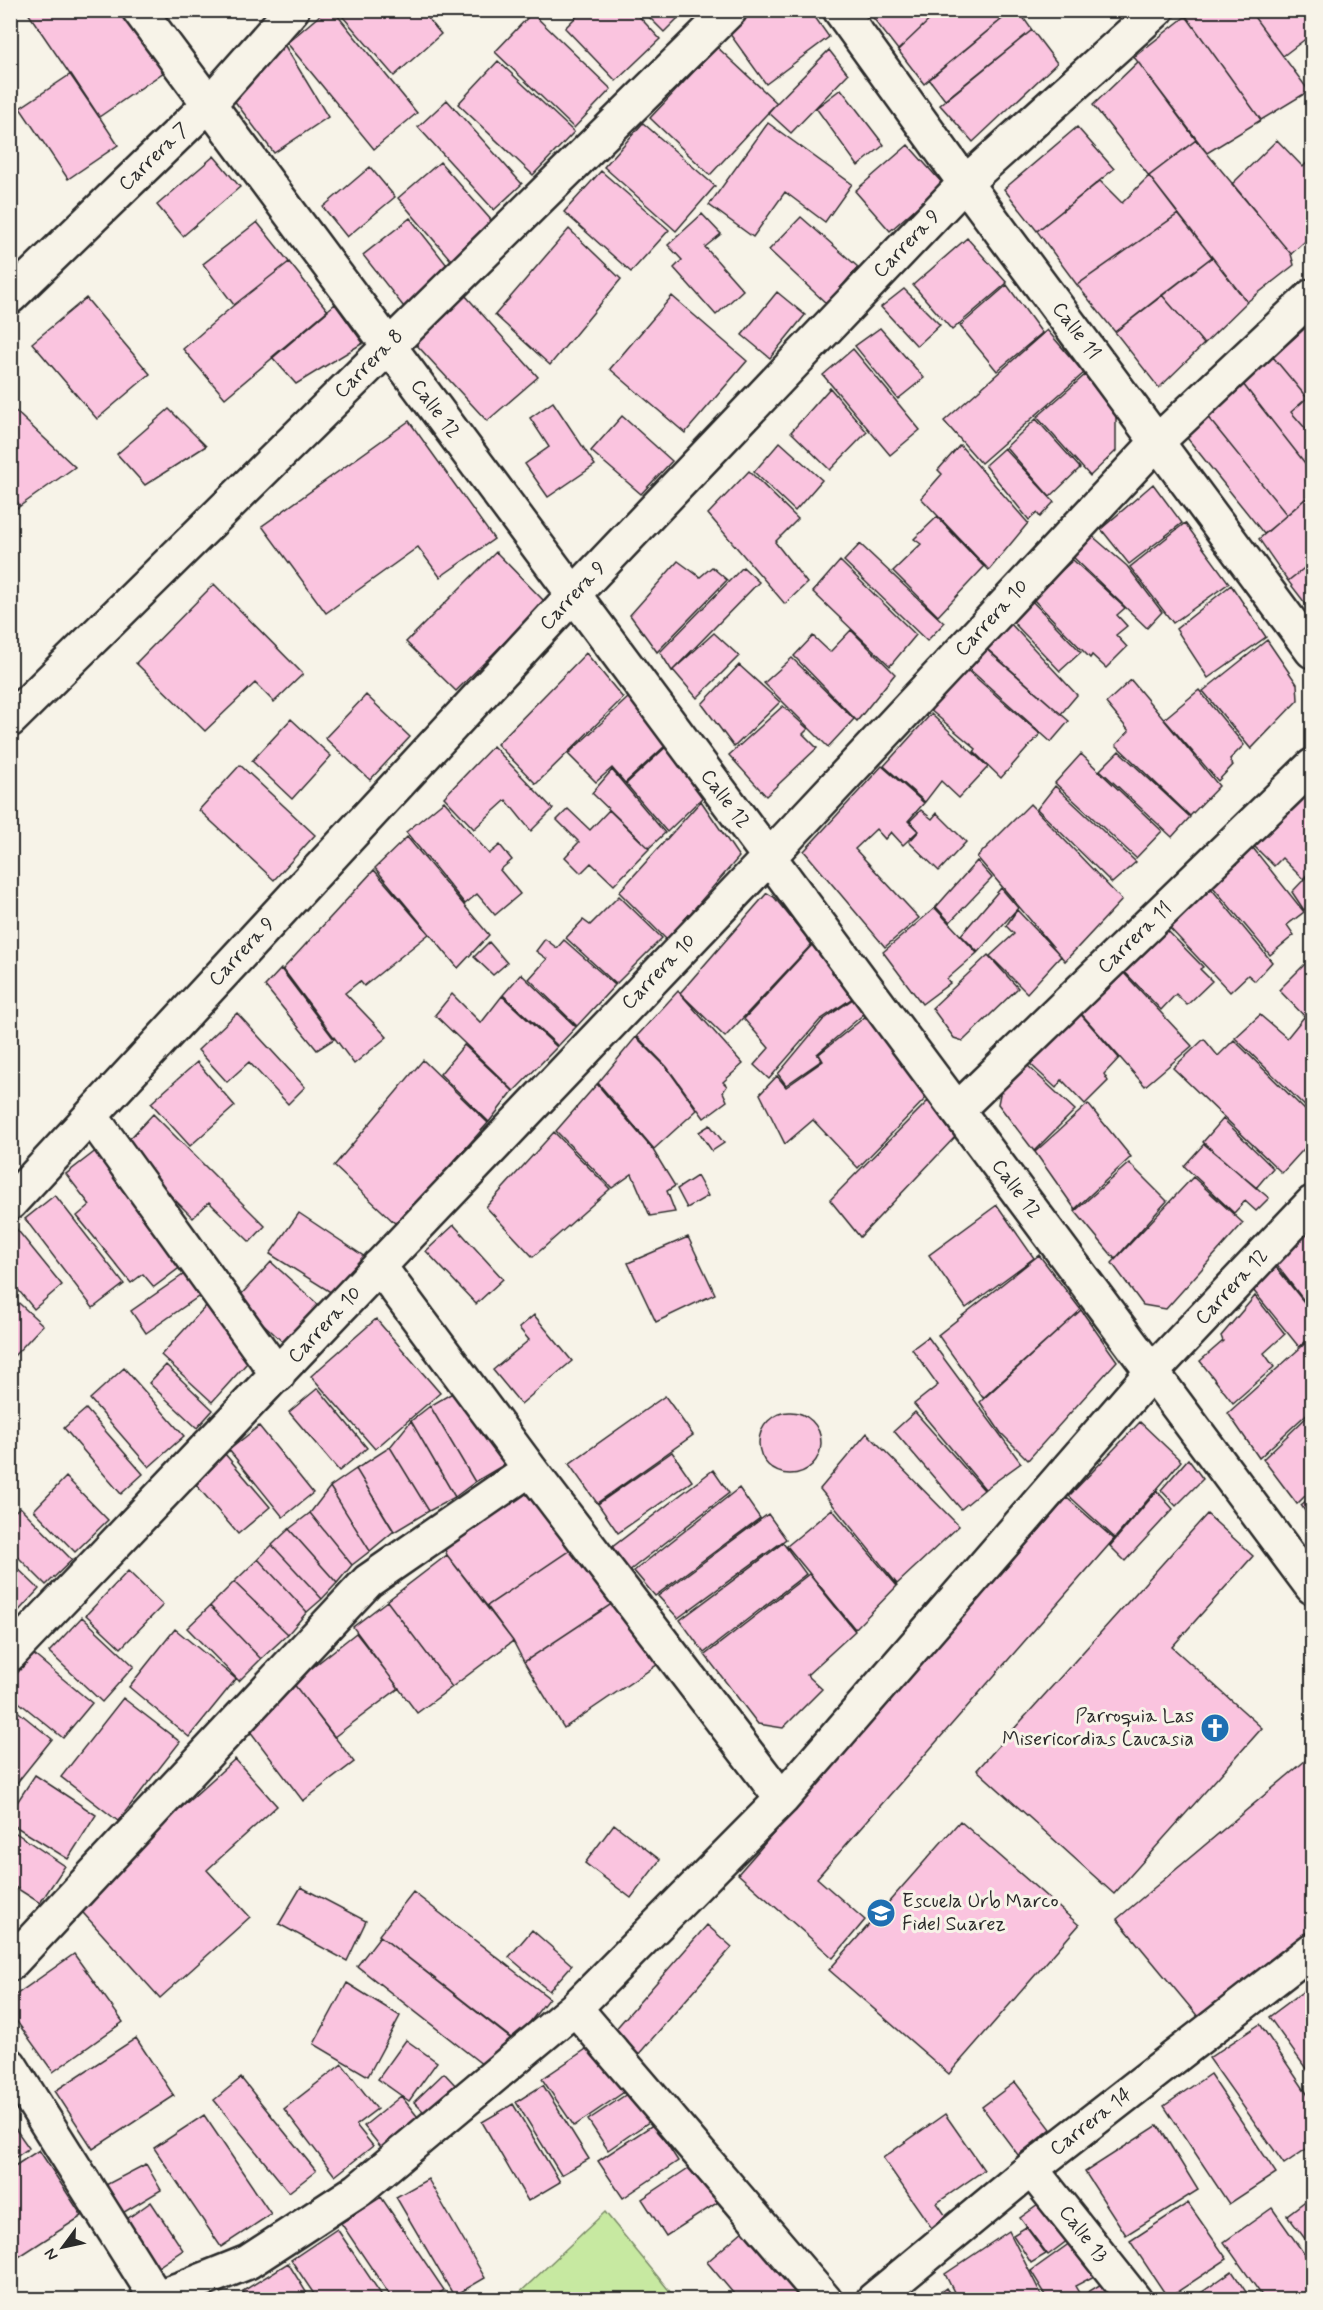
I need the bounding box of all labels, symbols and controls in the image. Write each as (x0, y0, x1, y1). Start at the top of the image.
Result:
street label: Carrera 7 (113, 117, 195, 197)
street label: Carrera 9 (867, 203, 947, 284)
street label: Calle 11 (1045, 297, 1107, 365)
street label: Carrera 8 (328, 323, 410, 405)
street label: Calle 12 (404, 374, 466, 444)
street label: Carrera 9 (534, 555, 612, 637)
street label: Carrera 10 (949, 573, 1035, 663)
street label: Calle 12 (694, 764, 756, 834)
street label: Carrera 11 (1092, 896, 1178, 980)
street label: Carrera 9 (203, 911, 281, 993)
street label: Carrera 10 (616, 928, 702, 1016)
street label: Calle 12 (985, 1154, 1047, 1224)
street label: Carrera 12 (1189, 1243, 1275, 1331)
street label: Carrera 10 (282, 1280, 368, 1370)
place label: Parroquia Las Misericordias Caucasia (1002, 1703, 1194, 1753)
church icon: Parroquia Las Misericordias Caucasia (1199, 1712, 1231, 1744)
place label: Escuela Urb Marco Fidel Suarez (902, 1888, 1059, 1938)
school or university icon: Escuela Urb Marco Fidel Suarez (865, 1897, 897, 1929)
street label: Carrera 14 (1044, 2081, 1138, 2163)
street label: Calle 13 (1052, 2200, 1114, 2268)
north arrow (33, 2217, 93, 2277)
text: N (40, 2244, 63, 2265)

